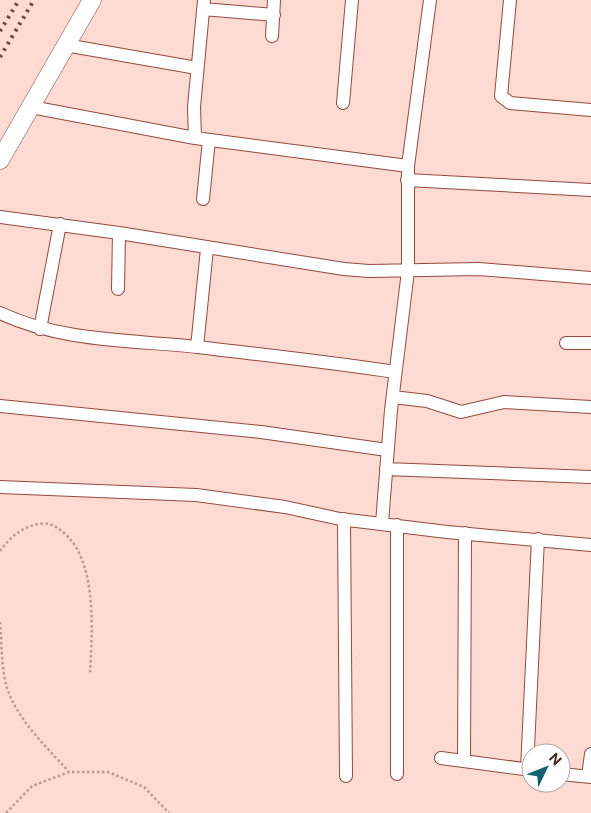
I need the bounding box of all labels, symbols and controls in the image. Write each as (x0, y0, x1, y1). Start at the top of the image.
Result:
north arrow (521, 743, 571, 793)
text: N (546, 750, 565, 769)

